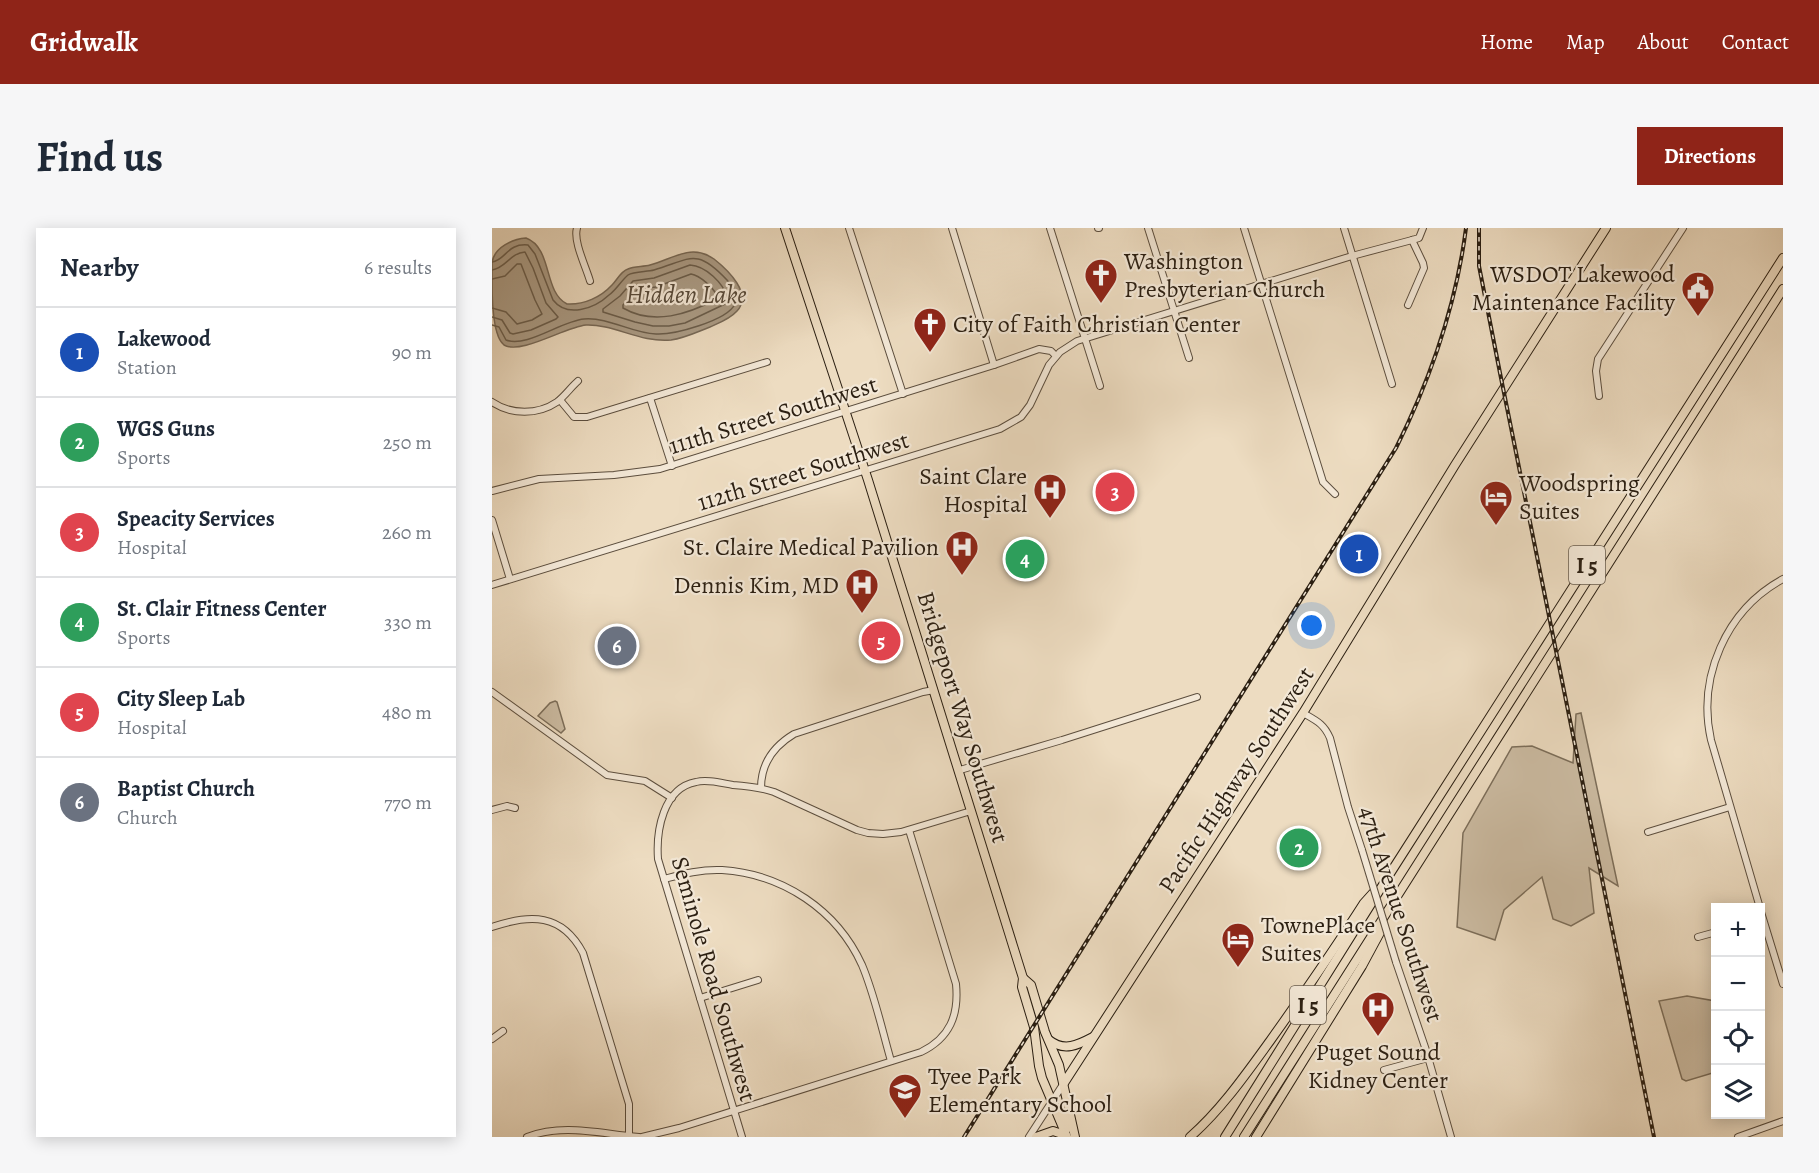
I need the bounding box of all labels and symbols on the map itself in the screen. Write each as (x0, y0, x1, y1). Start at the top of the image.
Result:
place label: Washington Presbyterian Church (1123, 245, 1326, 305)
church icon: Washington Presbyterian Church (1083, 257, 1119, 304)
place label: WSDOT Lakewood Maintenance Facility (1472, 258, 1675, 318)
public building icon: WSDOT Lakewood Maintenance Facility (1680, 270, 1716, 317)
water label: Hidden Lake (625, 277, 747, 312)
church icon: City of Faith Christian Center (912, 306, 948, 353)
place label: City of Faith Christian Center (953, 308, 1241, 340)
street label: 111th Street Southwest (665, 368, 881, 462)
street label: 112th Street Southwest (693, 424, 913, 518)
place label: Saint Clare Hospital (919, 460, 1027, 520)
place label: Woodspring Suites (1518, 467, 1640, 527)
pin: 3 (1096, 470, 1134, 514)
hospital icon: Saint Clare Hospital (1032, 472, 1068, 519)
hotel icon: Woodspring Suites (1478, 479, 1514, 526)
hospital icon: St. Claire Medical Pavilion (944, 529, 980, 576)
place label: St. Claire Medical Pavilion (683, 531, 939, 563)
pin: 1 (1340, 532, 1378, 576)
pin: 4 (1006, 536, 1044, 582)
road number: I 5 (1569, 546, 1605, 584)
hospital icon: Dennis Kim, MD (844, 567, 880, 614)
place label: Dennis Kim, MD (674, 569, 839, 601)
street label: Bridgeport Way Southwest (910, 587, 1016, 847)
your location (1297, 611, 1326, 640)
pin: 5 (862, 618, 900, 664)
pin: 6 (598, 624, 636, 668)
street label: Pacific Highway Southwest (1151, 661, 1321, 899)
street label: 47th Avenue Southwest (1351, 802, 1451, 1026)
pin: 2 (1280, 826, 1318, 870)
street label: Seminole Road Southwest (664, 853, 764, 1105)
place label: TownePlace Suites (1261, 909, 1375, 969)
hotel icon: TownePlace Suites (1220, 921, 1256, 968)
road number: I 5 (1290, 986, 1326, 1024)
hospital icon: Puget Sound Kidney Center (1360, 990, 1396, 1037)
place label: Puget Sound Kidney Center (1308, 1036, 1448, 1096)
place label: Tyee Park Elementary School (928, 1060, 1112, 1120)
school or university icon: Tyee Park Elementary School (887, 1072, 923, 1119)

